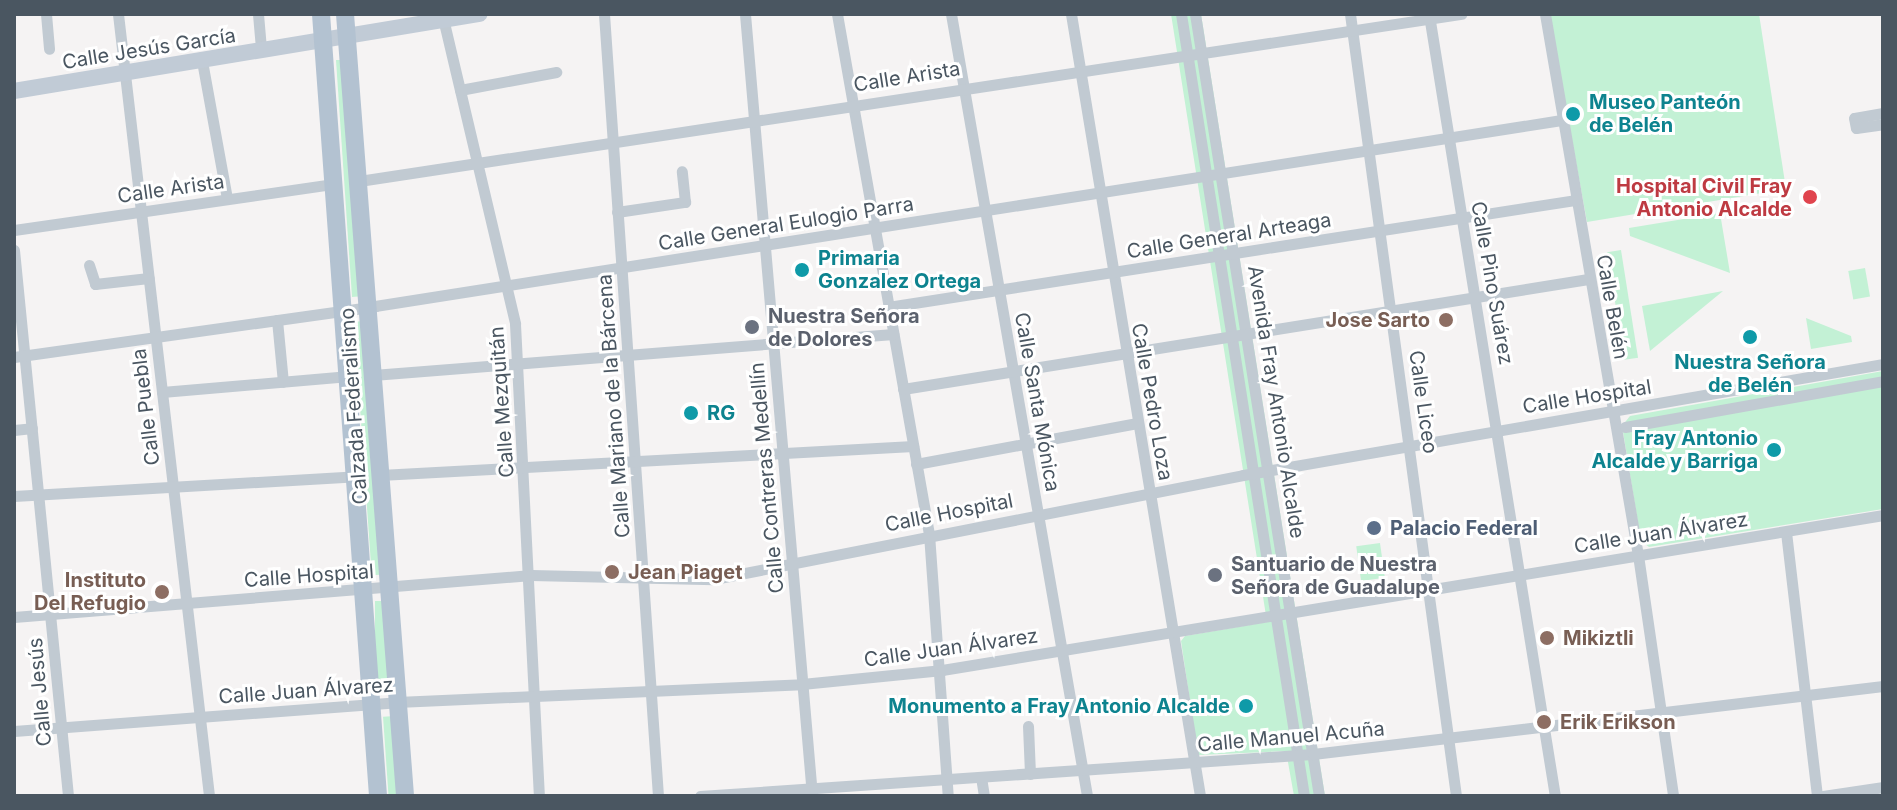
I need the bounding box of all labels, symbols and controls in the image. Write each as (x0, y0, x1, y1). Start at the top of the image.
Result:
street label: Calle Jesús García (61, 23, 237, 75)
street label: Calle Arista (852, 57, 962, 97)
place label: Museo Panteón de Belén (1589, 90, 1741, 137)
marker: Museo Panteón de Belén (1564, 105, 1582, 123)
street label: Calle Arista (116, 170, 226, 208)
place label: Hospital Civil Fray Antonio Alcalde (1616, 174, 1792, 221)
marker: Hospital Civil Fray Antonio Alcalde (1799, 186, 1821, 208)
street label: Calle General Eulogio Parra (657, 192, 915, 256)
street label: Calle Pino Suárez (1466, 199, 1518, 367)
street label: Calle General Arteaga (1125, 208, 1333, 264)
place label: Primaria Gonzalez Ortega (818, 246, 981, 293)
street label: Calle Belén (1591, 253, 1633, 361)
marker: Primaria Gonzalez Ortega (793, 261, 811, 279)
street label: Avenida Fray Antonio Alcalde (1243, 264, 1309, 540)
street label: Calle Mariano de la Bárcena (593, 273, 635, 539)
place label: Nuestra Señora de Dolores (768, 304, 920, 351)
street label: Calzada Federalismo (335, 307, 373, 505)
place label: Jose Sarto (1326, 308, 1430, 332)
street label: Calle Santa Mónica (1009, 310, 1065, 494)
marker: Jose Sarto (1437, 311, 1455, 329)
marker: Nuestra Señora de Dolores (743, 318, 761, 336)
street label: Calle Pedro Loza (1126, 321, 1178, 483)
street label: Calle Mezquitán (485, 326, 519, 478)
marker: Nuestra Señora de Belén (1741, 328, 1759, 346)
street label: Calle Puebla (127, 347, 165, 467)
street label: Calle Liceo (1404, 349, 1442, 455)
place label: Nuestra Señora de Belén (1674, 350, 1826, 397)
street label: Calle Contreras Medellín (745, 362, 789, 594)
street label: Calle Hospital (1521, 375, 1653, 419)
place label: RG (707, 401, 735, 425)
marker: RG (682, 404, 700, 422)
place label: Fray Antonio Alcalde y Barriga (1592, 426, 1758, 473)
marker: Fray Antonio Alcalde y Barriga (1765, 441, 1783, 459)
street label: Calle Hospital (883, 489, 1015, 537)
street label: Calle Juan Álvarez (1572, 507, 1750, 559)
place label: Palacio Federal (1390, 516, 1538, 540)
marker: Palacio Federal (1365, 519, 1383, 537)
place label: Santuario de Nuestra Señora de Guadalupe (1231, 552, 1440, 599)
street label: Calle Hospital (243, 559, 375, 593)
place label: Jean Piaget (628, 560, 742, 584)
marker: Jean Piaget (603, 563, 621, 581)
marker: Santuario de Nuestra Señora de Guadalupe (1206, 566, 1224, 584)
place label: Instituto Del Refugio (34, 568, 146, 615)
marker: Instituto Del Refugio (153, 583, 171, 601)
street label: Calle Juan Álvarez (862, 624, 1040, 672)
place label: Mikiztli (1563, 626, 1634, 650)
marker: Mikiztli (1538, 629, 1556, 647)
street label: Calle Jesús (23, 637, 57, 747)
street label: Calle Juan Álvarez (218, 673, 394, 709)
place label: Monumento a Fray Antonio Alcalde (888, 694, 1230, 718)
marker: Monumento a Fray Antonio Alcalde (1237, 697, 1255, 715)
place label: Erik Erikson (1560, 710, 1676, 734)
marker: Erik Erikson (1535, 713, 1553, 731)
street label: Calle Manuel Acuña (1196, 717, 1386, 757)

